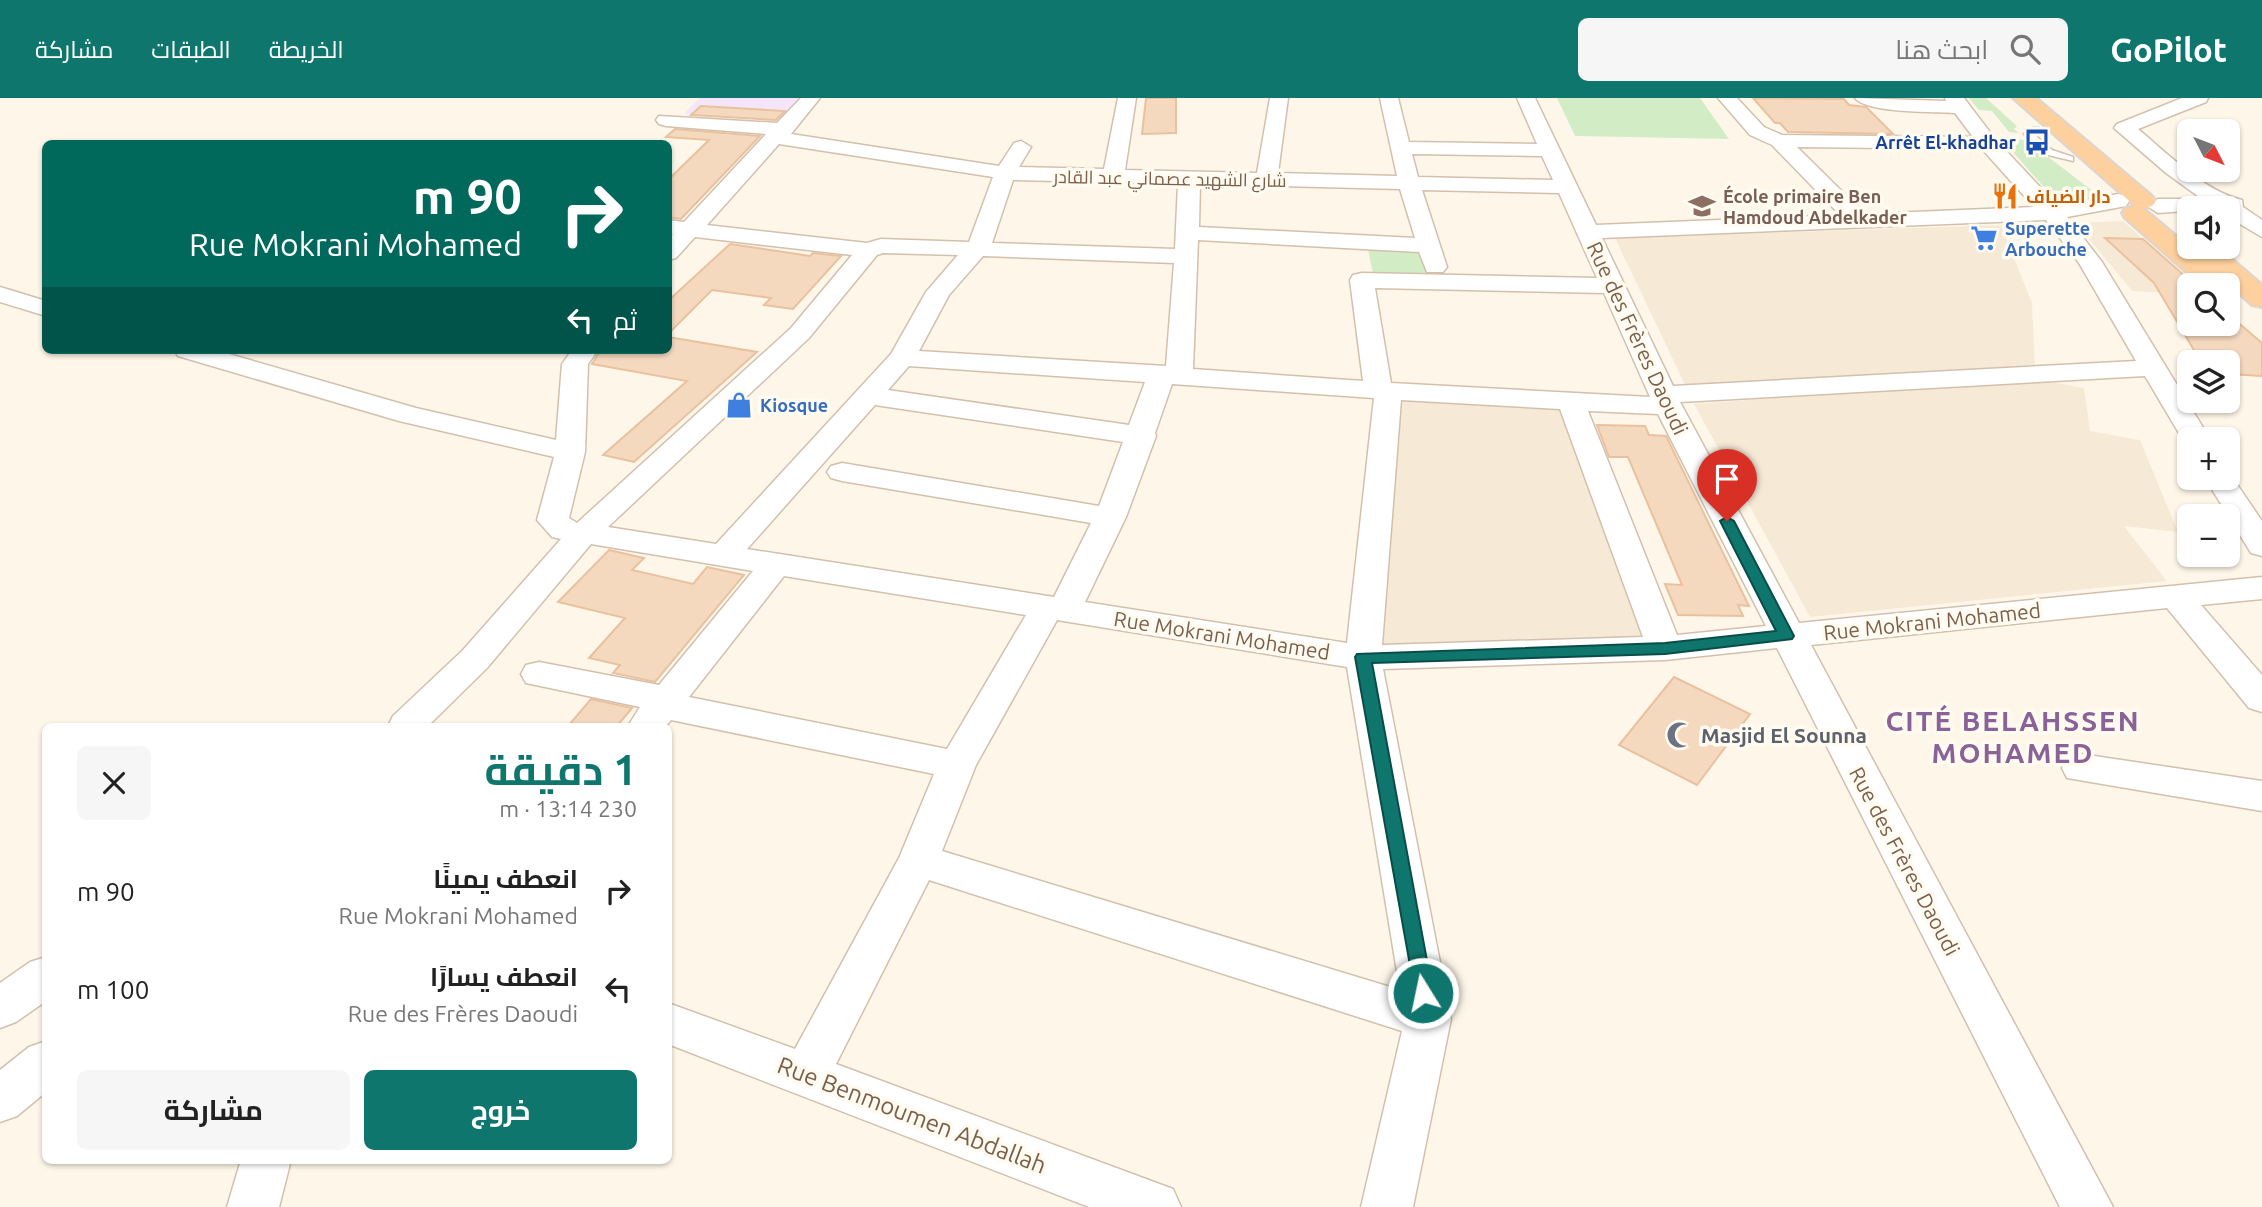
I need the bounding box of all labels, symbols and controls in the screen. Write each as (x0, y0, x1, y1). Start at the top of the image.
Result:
search box (1578, 18, 2068, 81)
icon: search (2006, 30, 2044, 68)
text: GoPilot (2110, 31, 2227, 68)
text: ابحث هنا (1895, 35, 1988, 64)
text: مشاركة (35, 36, 113, 63)
text: الطبقات (151, 36, 231, 63)
text: الخريطة (269, 36, 344, 63)
north arrow (2177, 119, 2240, 182)
map controls (2177, 119, 2240, 567)
bus stop icon: Arrêt El-khadhar (2022, 127, 2052, 157)
place label: Arrêt El-khadhar (1875, 132, 2017, 152)
street label: شارع الشهيد عصماني عبد القادر (1052, 166, 1287, 195)
text: 90 m (413, 168, 522, 223)
icon: right (546, 168, 637, 259)
restaurant icon: دار الضياف (1990, 181, 2020, 211)
place label: École primaire Ben Hamdoud Abdelkader (1723, 185, 1907, 227)
place label: دار الضياف (2026, 186, 2110, 207)
school or university icon: École primaire Ben Hamdoud Abdelkader (1687, 191, 1717, 221)
button: sound (2177, 196, 2240, 259)
place label: Superette Arbouche (2005, 218, 2090, 259)
supermarket icon: Superette Arbouche (1969, 223, 1999, 253)
text: Rue Mokrani Mohamed (189, 226, 522, 262)
street label: Rue des Frères Daoudi (1583, 238, 1693, 438)
button: search (2177, 273, 2240, 336)
icon: left (561, 301, 599, 339)
text: ثم (613, 306, 637, 335)
button: layers (2177, 350, 2240, 413)
shop icon: Kiosque (724, 390, 754, 420)
place label: Kiosque (760, 395, 828, 415)
button: + (2177, 427, 2240, 490)
pin (1697, 449, 1757, 521)
icon: arrive (1708, 460, 1746, 498)
button: − (2177, 504, 2240, 567)
street label: Rue Mokrani Mohamed (1822, 598, 2042, 644)
street label: Rue Mokrani Mohamed (1112, 606, 1332, 664)
district label: CITÉ BELAHSSEN MOHAMED (1885, 704, 2141, 768)
mosque icon: Masjid El Sounna (1665, 720, 1695, 750)
place label: Masjid El Sounna (1701, 723, 1867, 747)
button: close (77, 746, 151, 820)
text: 1 دقيقة (485, 746, 637, 793)
street label: Rue des Frères Daoudi (1845, 763, 1965, 959)
text: 230 m · 13:14 (499, 796, 637, 821)
text: انعطف يمينًا (433, 864, 578, 893)
icon: right (599, 872, 637, 910)
text: 90 m (77, 877, 135, 906)
text: Rue Mokrani Mohamed (339, 903, 578, 928)
position arrow (1386, 956, 1460, 1030)
text: انعطف يسارًا (430, 962, 578, 991)
icon: left (599, 970, 637, 1008)
text: 100 m (77, 975, 149, 1004)
text: Rue des Frères Daoudi (348, 1001, 578, 1026)
street label: Rue Benmoumen Abdallah (774, 1051, 1050, 1179)
button: مشاركة (77, 1070, 350, 1150)
button: خروج (364, 1070, 637, 1150)

